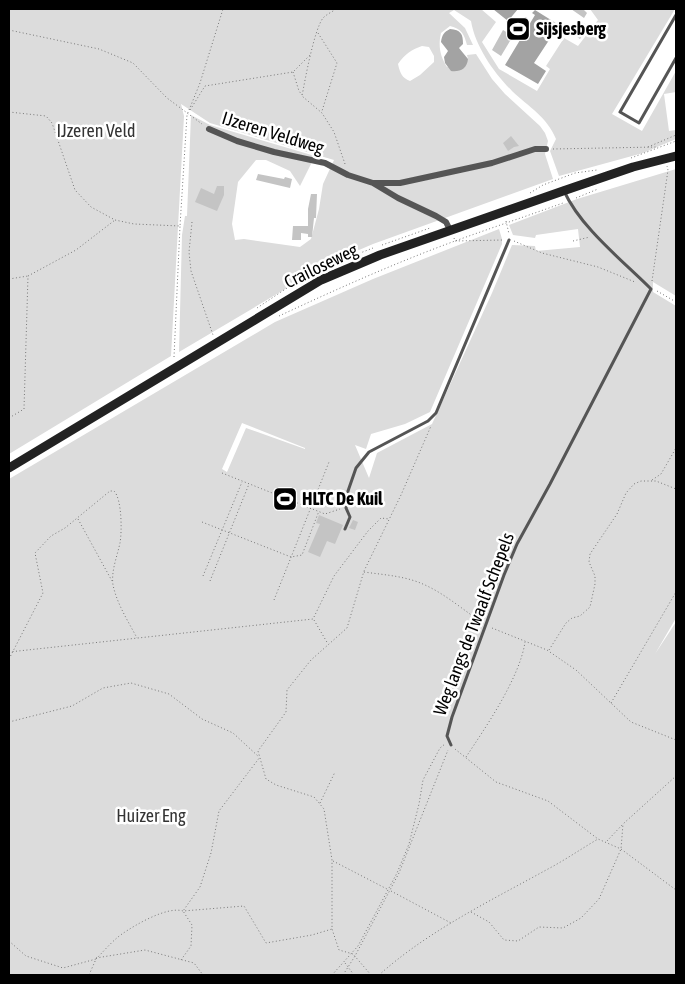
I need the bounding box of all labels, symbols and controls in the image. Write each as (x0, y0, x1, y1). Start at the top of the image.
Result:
sports icon: Sijsjesberg (505, 16, 531, 42)
place label: Sijsjesberg (536, 18, 606, 39)
street label: IJzeren Veldweg (220, 107, 327, 158)
park label: IJzeren Veld (56, 120, 136, 141)
street label: Crailoseweg (280, 239, 361, 292)
sports icon: HLTC De Kuil (272, 486, 298, 512)
place label: HLTC De Kuil (302, 488, 383, 509)
street label: Weg langs de Twaalf Schepels (429, 529, 518, 718)
park label: Huizer Eng (116, 805, 186, 826)

